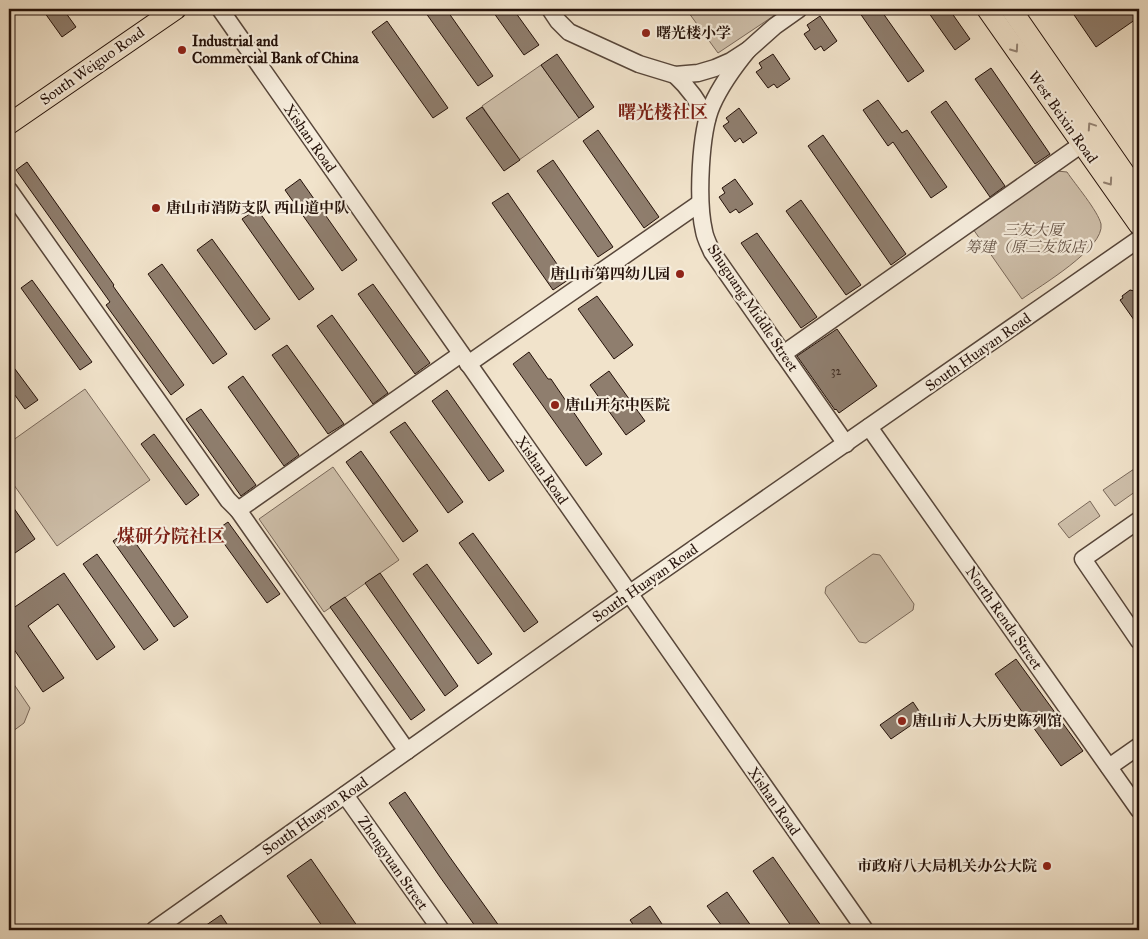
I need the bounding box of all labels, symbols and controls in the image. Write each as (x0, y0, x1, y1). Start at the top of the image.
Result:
street label: South Weiguo Road (36, 23, 148, 109)
place label: 曙光楼小学 (656, 24, 731, 42)
marker: 曙光楼小学 (640, 27, 652, 39)
place label: Industrial and Commercial Bank of China (192, 32, 359, 67)
one-way arrow (1009, 43, 1018, 52)
marker: Industrial and Commercial Bank of China (176, 44, 188, 56)
street label: West Beixin Road (1025, 67, 1102, 167)
street label: Xishan Road (280, 100, 340, 176)
district label: 曙光楼社区 (618, 101, 708, 123)
one-way arrow (1088, 122, 1097, 132)
one-way arrow (1103, 176, 1112, 185)
place label: 唐山市消防支队 西山道中队 (166, 199, 349, 217)
marker: 唐山市消防支队 西山道中队 (150, 202, 162, 214)
park label: 三友大厦 筹建（原三友饭店） (965, 221, 1101, 256)
street label: Shuguang Middle Street (704, 241, 803, 376)
place label: 唐山市第四幼儿园 (550, 265, 670, 283)
marker: 唐山市第四幼儿园 (674, 268, 686, 280)
street label: South Huayan Road (922, 309, 1035, 395)
house number: 32 (831, 364, 841, 378)
place label: 唐山开尔中医院 (565, 396, 670, 414)
marker: 唐山开尔中医院 (549, 399, 561, 411)
street label: Xishan Road (512, 432, 572, 508)
district label: 煤研分院社区 (117, 525, 225, 547)
street label: South Huayan Road (589, 540, 702, 626)
street label: North Renda Street (962, 563, 1047, 674)
place label: 唐山市人大历史陈列馆 (912, 712, 1062, 730)
marker: 唐山市人大历史陈列馆 (896, 715, 908, 727)
street label: Xishan Road (744, 763, 804, 839)
street label: South Huayan Road (259, 773, 372, 859)
street label: Zhongyuan Street (354, 813, 432, 914)
place label: 市政府八大局机关办公大院 (857, 857, 1037, 875)
marker: 市政府八大局机关办公大院 (1041, 860, 1053, 872)

